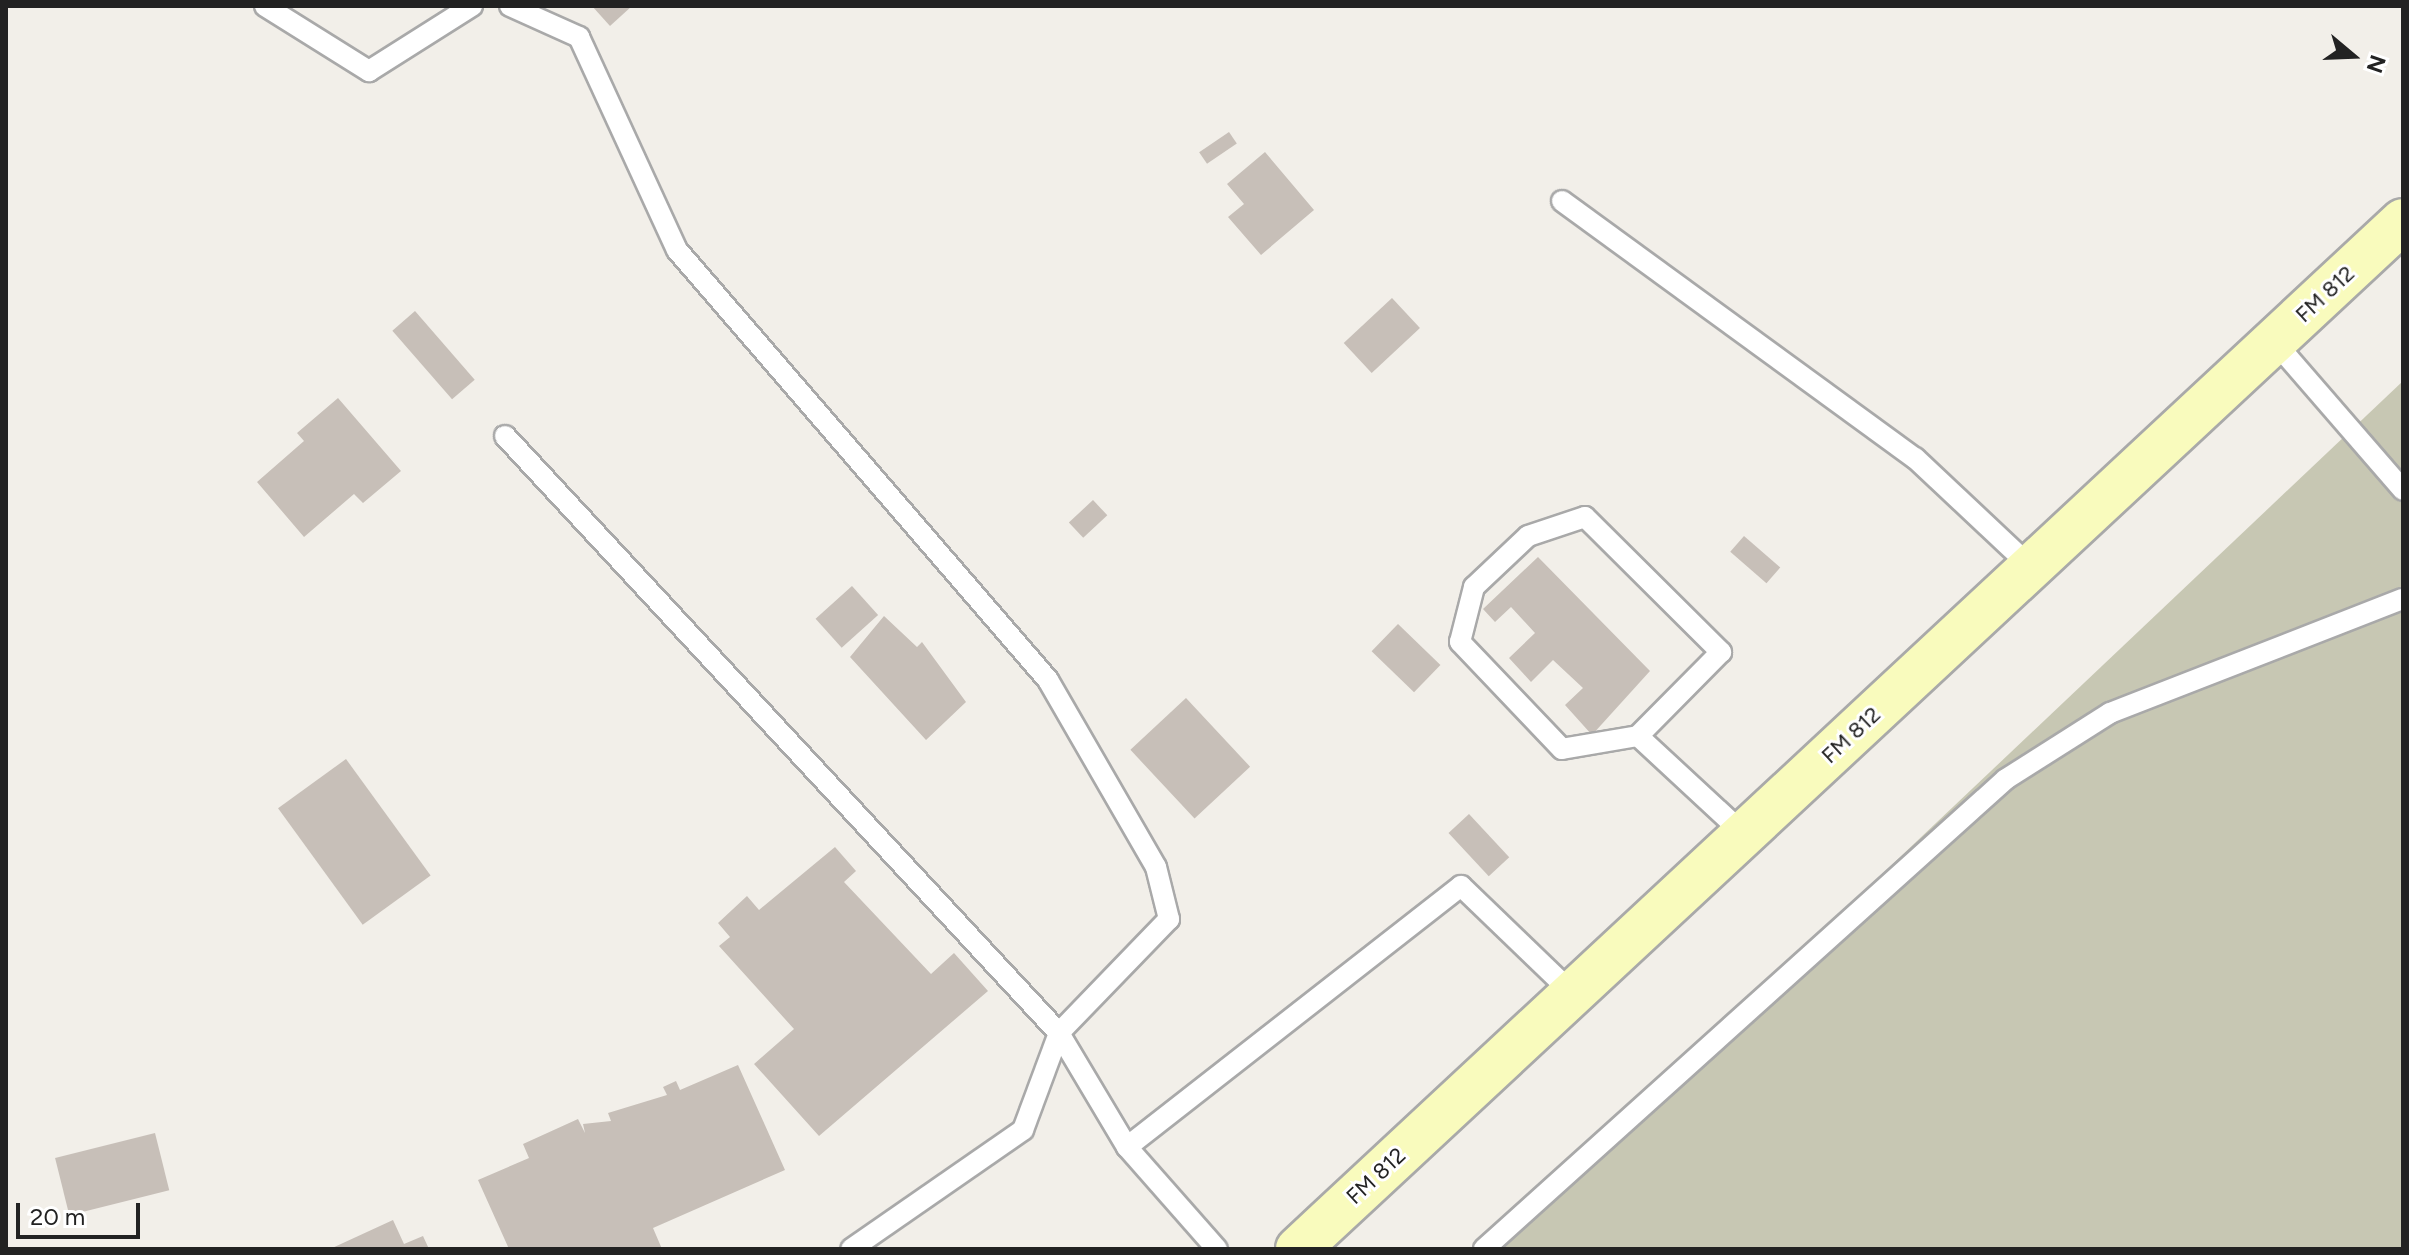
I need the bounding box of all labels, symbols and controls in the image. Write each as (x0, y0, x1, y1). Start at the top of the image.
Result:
north arrow (2313, 16, 2393, 96)
text: N (2361, 52, 2392, 76)
street label: FM 812 (2290, 260, 2360, 328)
street label: FM 812 (1816, 701, 1886, 769)
street label: FM 812 (1341, 1142, 1411, 1210)
scale bar (20, 1187, 144, 1237)
text: 20 m (30, 1202, 85, 1231)

